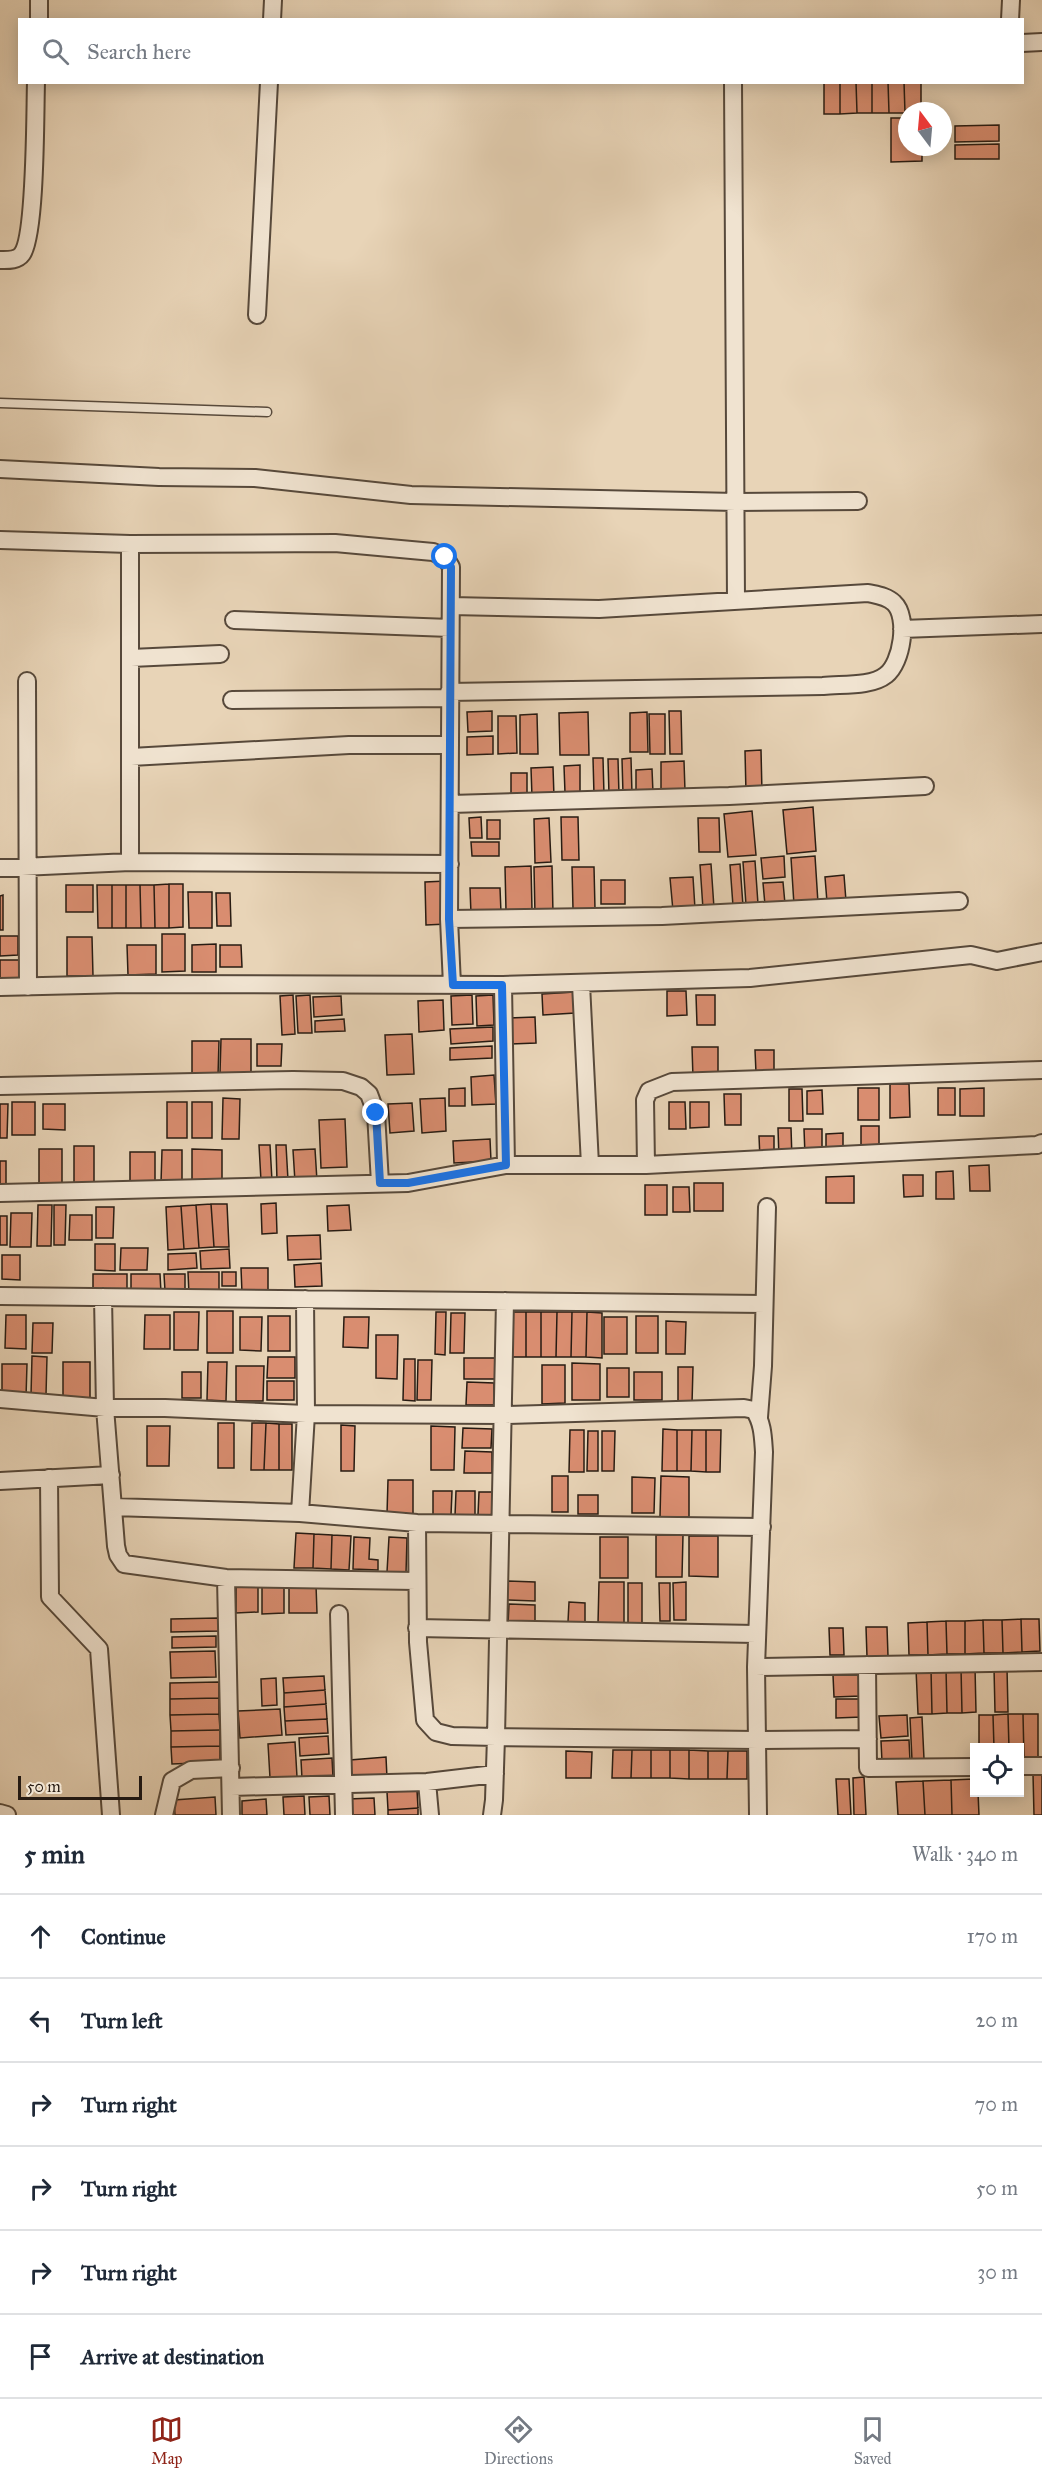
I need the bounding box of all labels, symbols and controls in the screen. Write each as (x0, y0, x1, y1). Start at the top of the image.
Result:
search box (18, 18, 1024, 84)
icon: search (39, 35, 72, 68)
text: Search here (87, 38, 191, 65)
north arrow (898, 102, 952, 156)
route start (431, 543, 457, 569)
route end (362, 1099, 388, 1125)
map controls (970, 1743, 1024, 1797)
button: locate (970, 1743, 1024, 1797)
scale bar (18, 1773, 142, 1800)
text: 50 m (27, 1777, 61, 1796)
text: 5 min (24, 1838, 85, 1870)
text: Walk · 340 m (912, 1842, 1018, 1866)
icon: ahead (24, 1920, 57, 1953)
text: Continue (81, 1923, 166, 1950)
text: 170 m (967, 1924, 1018, 1948)
icon: left (24, 2004, 57, 2037)
text: Turn left (81, 2007, 163, 2034)
text: 20 m (975, 2008, 1018, 2032)
icon: right (24, 2088, 57, 2121)
text: Turn right (81, 2091, 177, 2118)
text: 70 m (975, 2092, 1018, 2116)
icon: right (24, 2172, 57, 2205)
text: Turn right (81, 2175, 177, 2202)
text: 50 m (976, 2176, 1018, 2200)
icon: right (24, 2256, 57, 2289)
text: Turn right (81, 2259, 177, 2286)
text: 30 m (977, 2260, 1018, 2284)
icon: arrive (24, 2340, 57, 2373)
text: Arrive at destination (81, 2343, 264, 2370)
tab: Map (150, 2413, 183, 2468)
tab: Directions (484, 2413, 553, 2468)
tab: Saved (854, 2413, 892, 2468)

